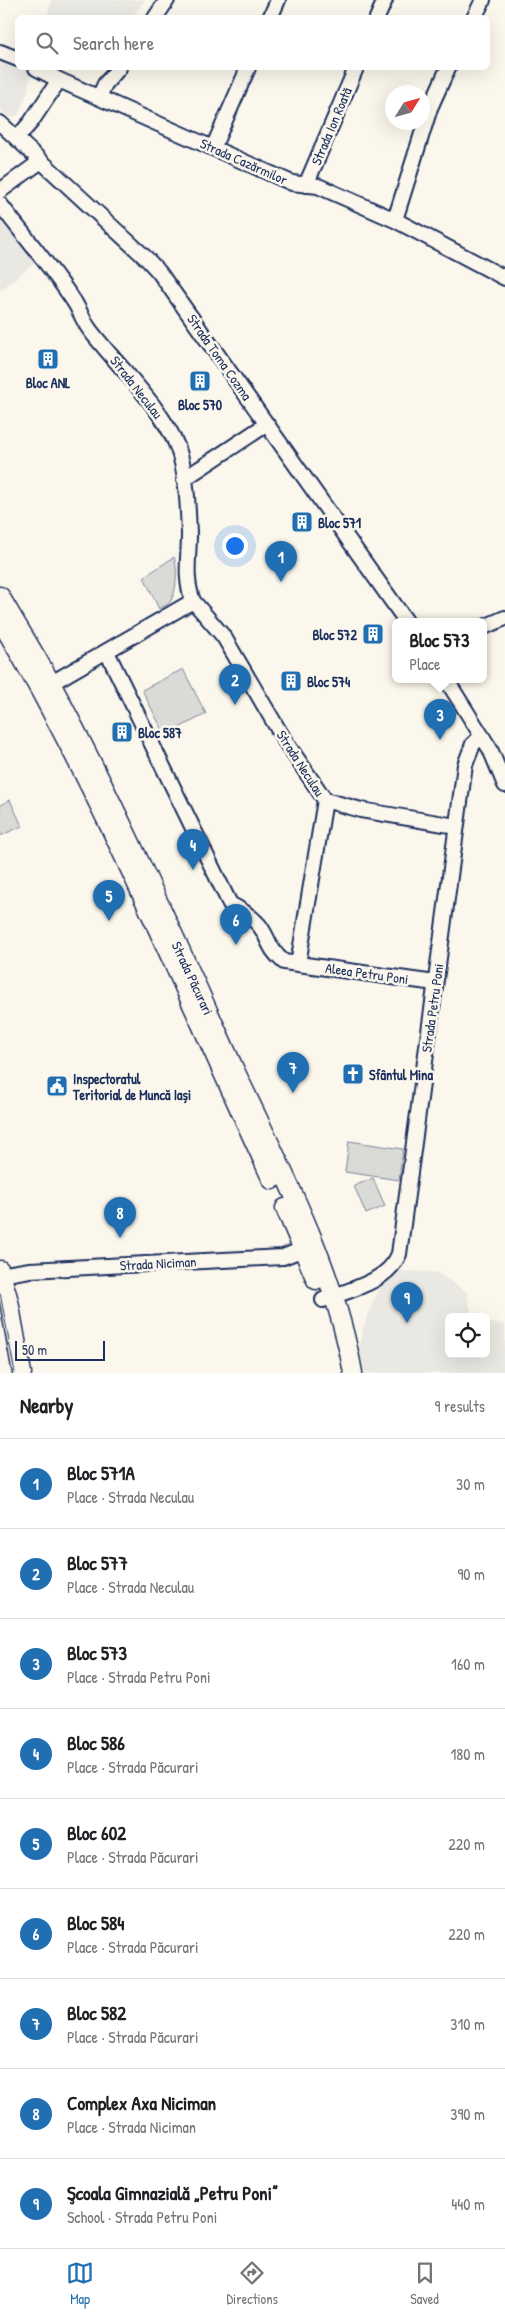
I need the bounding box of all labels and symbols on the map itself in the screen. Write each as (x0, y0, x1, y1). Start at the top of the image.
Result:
street label: Strada Ion Roată (306, 84, 356, 168)
north arrow (385, 85, 430, 130)
street label: Strada Cazărmilor (197, 133, 291, 189)
street label: Strada Toma Cozma (183, 310, 257, 404)
building icon: Bloc ANL (36, 347, 60, 371)
street label: Strada Neculau (106, 352, 168, 423)
building icon: Bloc 570 (188, 369, 212, 393)
place label: Bloc ANL (26, 373, 71, 392)
place label: Bloc 570 (178, 395, 223, 414)
building icon: Bloc 571 (290, 510, 314, 534)
place label: Bloc 571 (318, 513, 361, 532)
your location (222, 533, 248, 559)
pin: 1 (265, 541, 297, 582)
building icon: Bloc 572 (361, 622, 385, 646)
place label: Bloc 572 (312, 625, 357, 644)
pin: 2 (219, 664, 251, 705)
building icon: Bloc 574 (279, 669, 303, 693)
place label: Bloc 574 (307, 672, 351, 691)
pin: 3 (424, 699, 456, 740)
building icon: Bloc 587 (110, 720, 134, 744)
place label: Bloc 587 (138, 723, 182, 742)
street label: Strada Neculau (273, 726, 330, 800)
pin: 4 (177, 829, 209, 870)
pin: 5 (93, 880, 125, 921)
pin: 6 (220, 904, 252, 945)
street label: Strada Păcurari (168, 938, 218, 1018)
street label: Aleea Petru Poni (324, 958, 410, 988)
street label: Strada Petru Poni (416, 962, 448, 1054)
pin: 7 (277, 1052, 309, 1093)
church icon: Sfântul Mina (341, 1062, 365, 1086)
place label: Sfântul Mina (369, 1065, 433, 1084)
place label: Inspectoratul Teritorial de Muncă Iași (72, 1069, 191, 1104)
public building icon: Inspectoratul Teritorial de Muncă Iași (45, 1074, 69, 1098)
pin: 8 (104, 1197, 136, 1238)
street label: Strada Niciman (119, 1252, 197, 1274)
pin: 9 (391, 1282, 423, 1323)
scale bar (15, 1338, 105, 1361)

